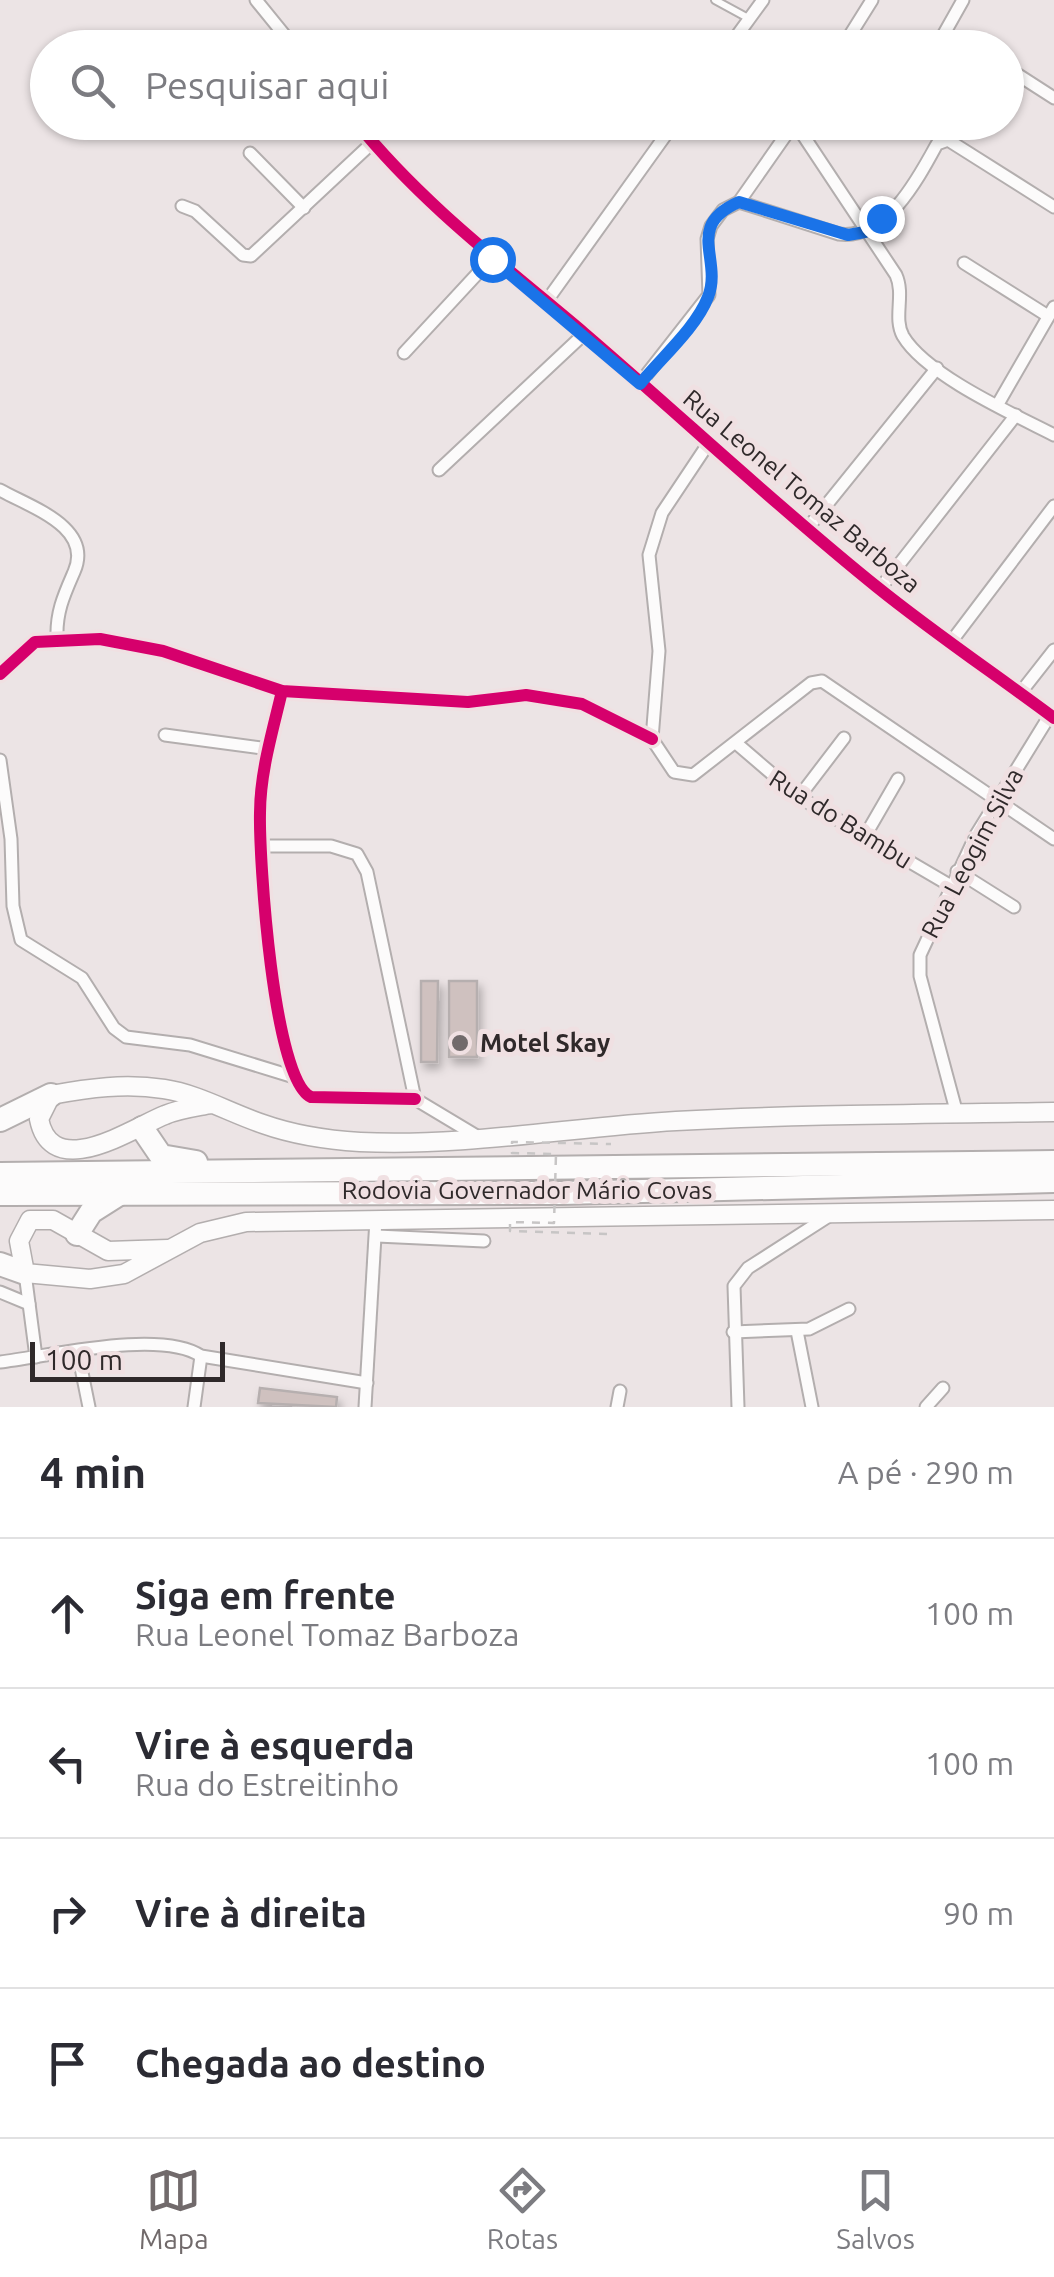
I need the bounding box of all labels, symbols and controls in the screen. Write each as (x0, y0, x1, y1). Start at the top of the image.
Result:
search box (30, 30, 1024, 140)
icon: search (65, 58, 120, 113)
text: Pesquisar aqui (145, 64, 389, 106)
route end (859, 196, 905, 242)
route start (470, 237, 516, 283)
street label: Rua Leonel Tomaz Barboza (678, 384, 926, 598)
street label: Rua Leogim Silva (915, 763, 1029, 943)
street label: Rua do Bambu (765, 764, 917, 874)
place label: Motel Skay (480, 1029, 610, 1057)
marker: Motel Skay (449, 1032, 471, 1054)
street label: Rodovia Governador Mário Covas (342, 1176, 712, 1204)
scale bar (30, 1337, 225, 1382)
text: 100 m (45, 1344, 123, 1375)
text: 4 min (40, 1449, 146, 1496)
text: A pé · 290 m (838, 1454, 1014, 1490)
text: Siga em frente (135, 1574, 396, 1616)
icon: ahead (40, 1586, 95, 1641)
text: 100 m (925, 1595, 1014, 1631)
text: Rua Leonel Tomaz Barboza (135, 1616, 520, 1652)
text: Vire à esquerda (135, 1724, 415, 1766)
icon: left (40, 1736, 95, 1791)
text: 100 m (925, 1745, 1014, 1781)
text: Rua do Estreitinho (135, 1766, 399, 1802)
icon: right (40, 1886, 95, 1941)
text: Vire à direita (135, 1892, 367, 1934)
text: 90 m (943, 1895, 1014, 1931)
icon: arrive (40, 2036, 95, 2091)
text: Chegada ao destino (135, 2042, 486, 2084)
tab: Mapa (139, 2163, 209, 2254)
tab: Rotas (487, 2163, 558, 2254)
tab: Salvos (836, 2163, 915, 2254)

